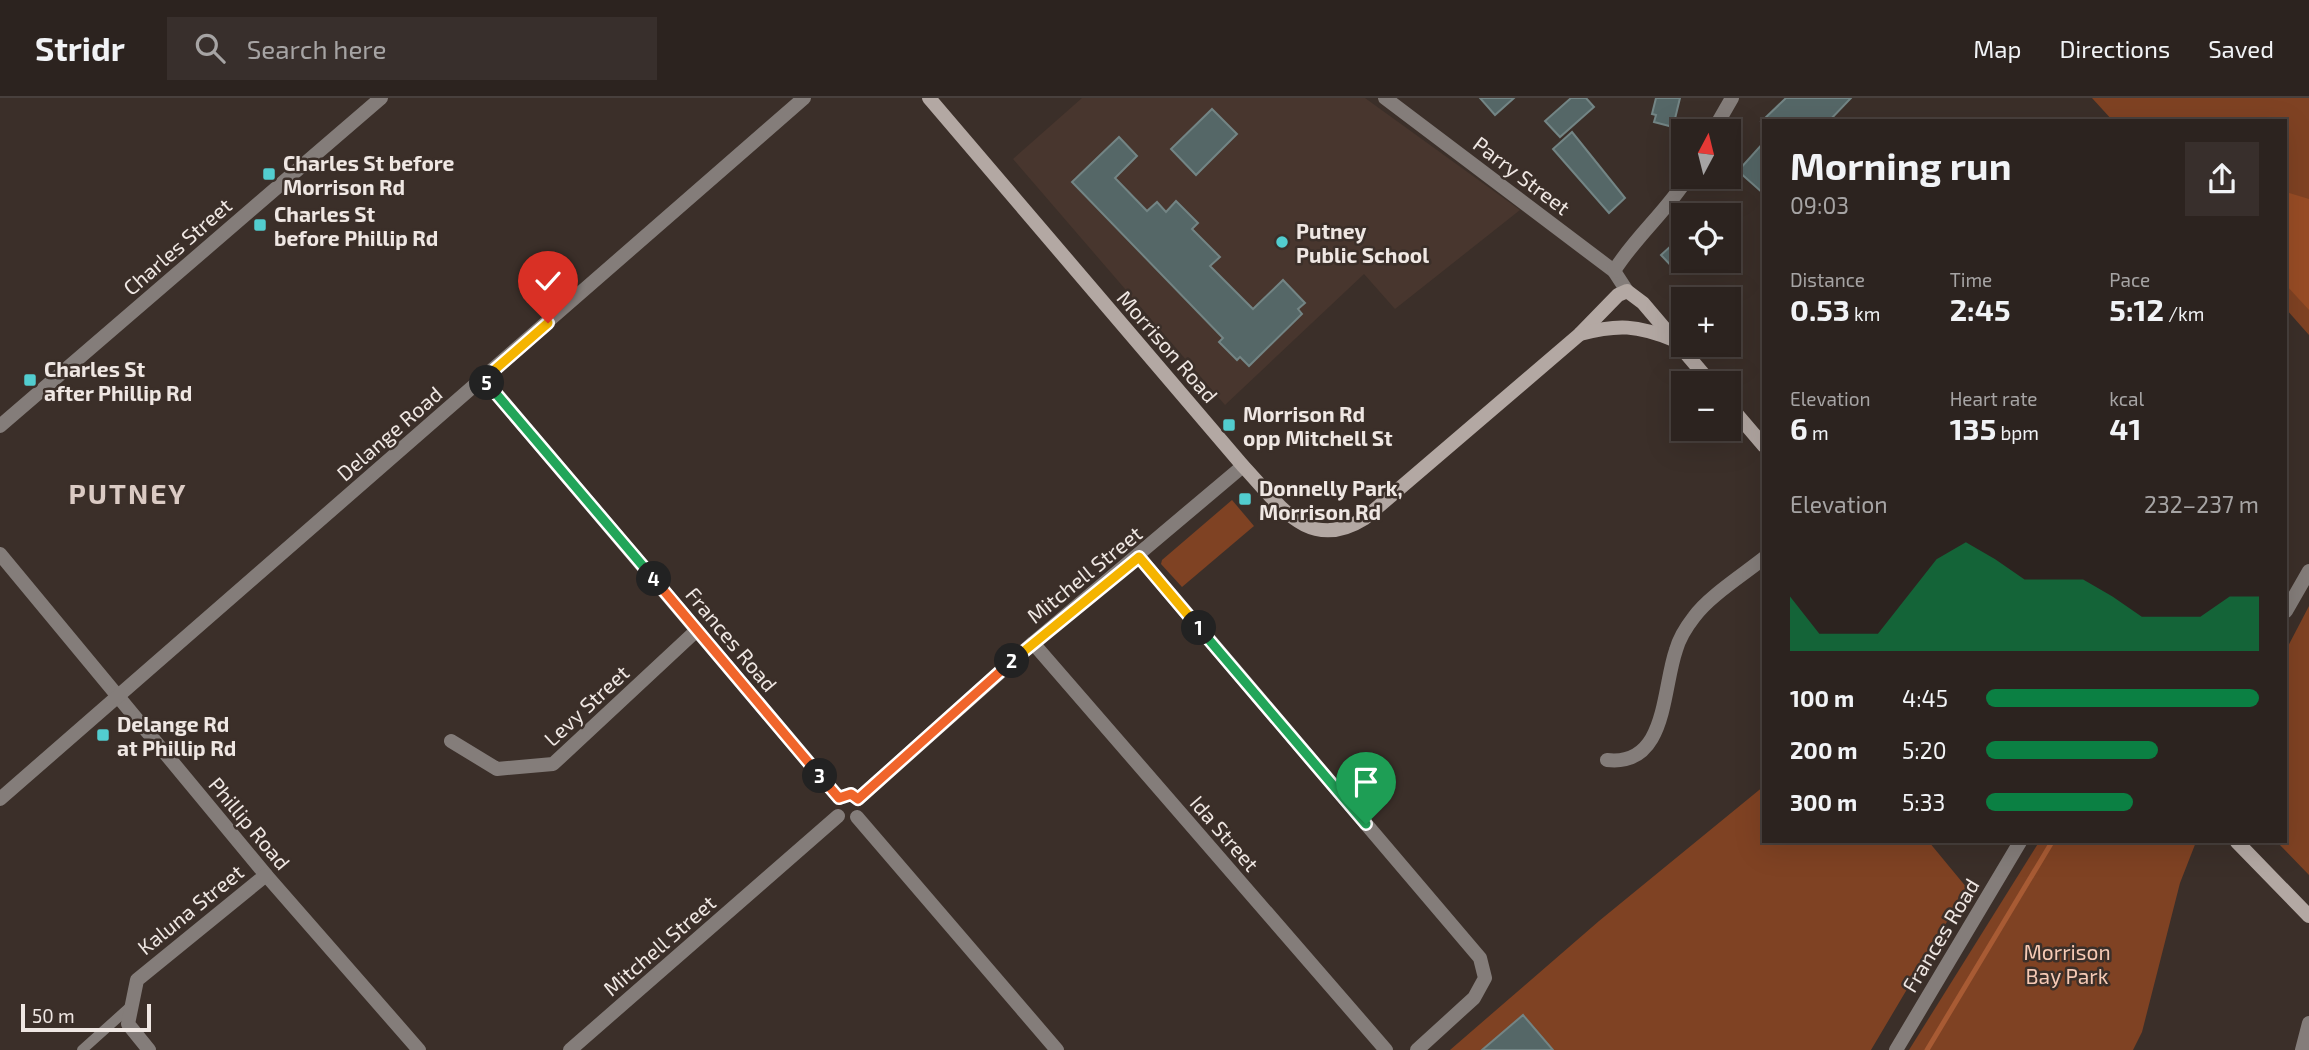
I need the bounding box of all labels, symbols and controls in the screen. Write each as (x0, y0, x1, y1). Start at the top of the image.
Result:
search box (167, 17, 657, 80)
text: Stridr (35, 28, 125, 68)
icon: search (191, 29, 229, 67)
text: Search here (247, 33, 386, 64)
text: Map (1973, 34, 2021, 63)
text: Directions (2059, 34, 2170, 63)
text: Saved (2208, 34, 2274, 63)
north arrow (1671, 119, 1741, 189)
map controls (1671, 119, 1741, 441)
street label: Parry Street (1469, 131, 1575, 219)
text: Morning run (1790, 142, 2011, 188)
button: share (2185, 142, 2259, 216)
place label: Charles St before Morrison Rd (283, 150, 455, 199)
marker: Charles St before Morrison Rd (261, 166, 277, 182)
text: 09:03 (1790, 191, 1849, 219)
street label: Charles Street (118, 192, 236, 300)
place label: Charles St before Phillip Rd (274, 201, 438, 250)
button: locate (1671, 203, 1741, 273)
marker: Charles St before Phillip Rd (252, 217, 268, 233)
place label: Putney Public School (1296, 218, 1429, 267)
marker: Putney Public School (1274, 234, 1290, 250)
pin (518, 251, 578, 323)
icon: check (529, 262, 567, 300)
text: Distance (1790, 268, 1865, 291)
text: Time (1950, 268, 1992, 291)
text: Pace (2109, 268, 2150, 291)
street label: Morrison Road (1113, 285, 1223, 407)
button: + (1671, 287, 1741, 357)
text: 0.53 (1790, 291, 1850, 327)
text: 2:45 (1950, 291, 2010, 327)
text: 5:12 (2109, 291, 2164, 327)
text: km (1850, 302, 1880, 325)
text: /km (2164, 302, 2204, 325)
place label: Charles St after Phillip Rd (44, 356, 192, 405)
pin: 5 (470, 366, 504, 400)
text: 5 (481, 371, 492, 394)
button: − (1671, 371, 1741, 441)
marker: Charles St after Phillip Rd (22, 372, 38, 388)
street label: Delange Road (331, 381, 447, 485)
text: Elevation (1790, 387, 1871, 410)
text: Heart rate (1950, 387, 2038, 410)
text: kcal (2109, 387, 2144, 410)
place label: Morrison Rd opp Mitchell St (1243, 401, 1393, 450)
text: 6 (1790, 410, 1808, 446)
text: 135 (1950, 410, 1996, 446)
text: 41 (2109, 410, 2141, 446)
marker: Morrison Rd opp Mitchell St (1221, 417, 1237, 433)
text: m (1808, 421, 1829, 444)
text: bpm (1996, 421, 2039, 444)
place label: Donnelly Park, Morrison Rd (1259, 475, 1403, 524)
district label: PUTNEY (69, 476, 187, 510)
text: Elevation (1790, 490, 1888, 518)
text: 232–237 m (2144, 490, 2259, 518)
marker: Donnelly Park, Morrison Rd (1237, 491, 1253, 507)
street label: Mitchell Street (1022, 520, 1146, 628)
pin: 4 (636, 561, 672, 596)
text: 4 (647, 567, 660, 590)
street label: Frances Road (681, 582, 783, 696)
pin: 1 (1182, 610, 1216, 646)
text: 1 (1194, 616, 1203, 639)
pin: 2 (995, 644, 1030, 678)
text: 2 (1006, 649, 1017, 672)
street label: Levy Street (538, 659, 634, 751)
text: 100 m (1790, 684, 1854, 712)
text: 4:45 (1902, 684, 1948, 712)
place label: Delange Rd at Phillip Rd (117, 711, 236, 760)
marker: Delange Rd at Phillip Rd (95, 727, 111, 743)
text: 200 m (1790, 736, 1858, 764)
text: 5:20 (1902, 736, 1947, 764)
pin (1336, 752, 1396, 824)
pin: 3 (802, 758, 838, 794)
icon: arrive (1347, 763, 1385, 801)
text: 3 (814, 764, 825, 787)
street label: Phillip Road (204, 772, 296, 874)
text: 300 m (1790, 788, 1857, 816)
text: 5:33 (1902, 788, 1945, 816)
street label: Ida Street (1185, 790, 1265, 876)
street label: Kaluna Street (132, 859, 248, 959)
street label: Frances Road (1896, 874, 1984, 996)
street label: Mitchell Street (598, 890, 720, 1000)
park label: Morrison Bay Park (2023, 939, 2111, 988)
scale bar (21, 1001, 150, 1033)
text: 50 m (32, 1004, 75, 1027)

